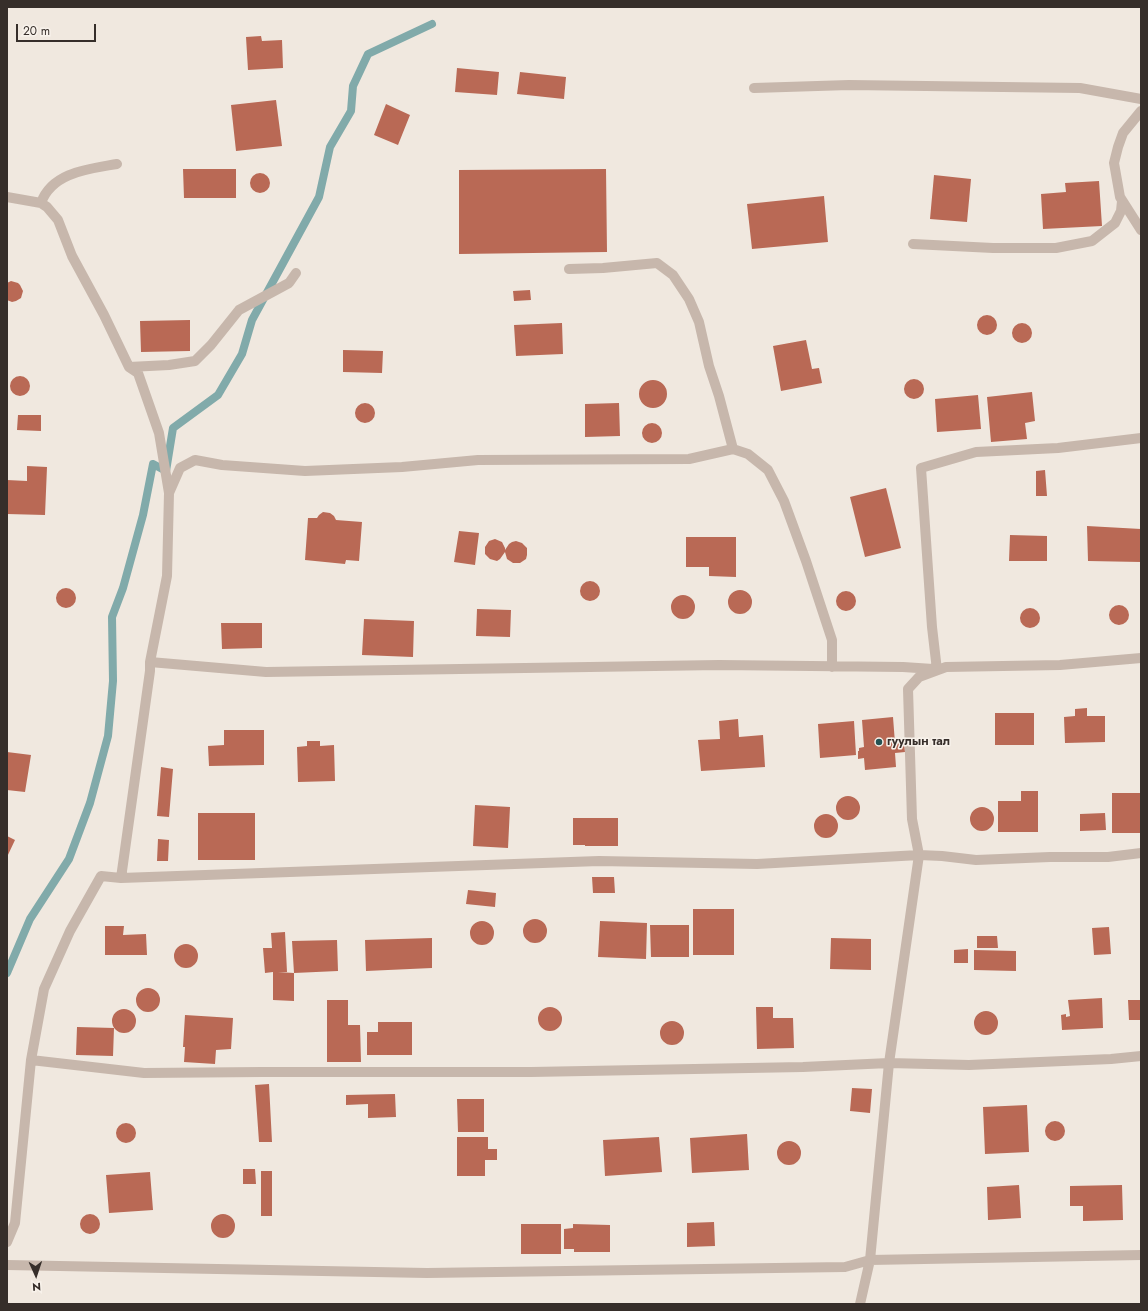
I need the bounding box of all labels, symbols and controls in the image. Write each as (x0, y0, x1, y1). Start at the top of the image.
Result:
scale bar (18, 16, 98, 42)
text: 20 m (23, 22, 50, 40)
place label: гуулын тал (887, 735, 950, 749)
marker: гуулын тал (874, 737, 884, 747)
north arrow (16, 1255, 56, 1295)
text: N (32, 1279, 41, 1295)

